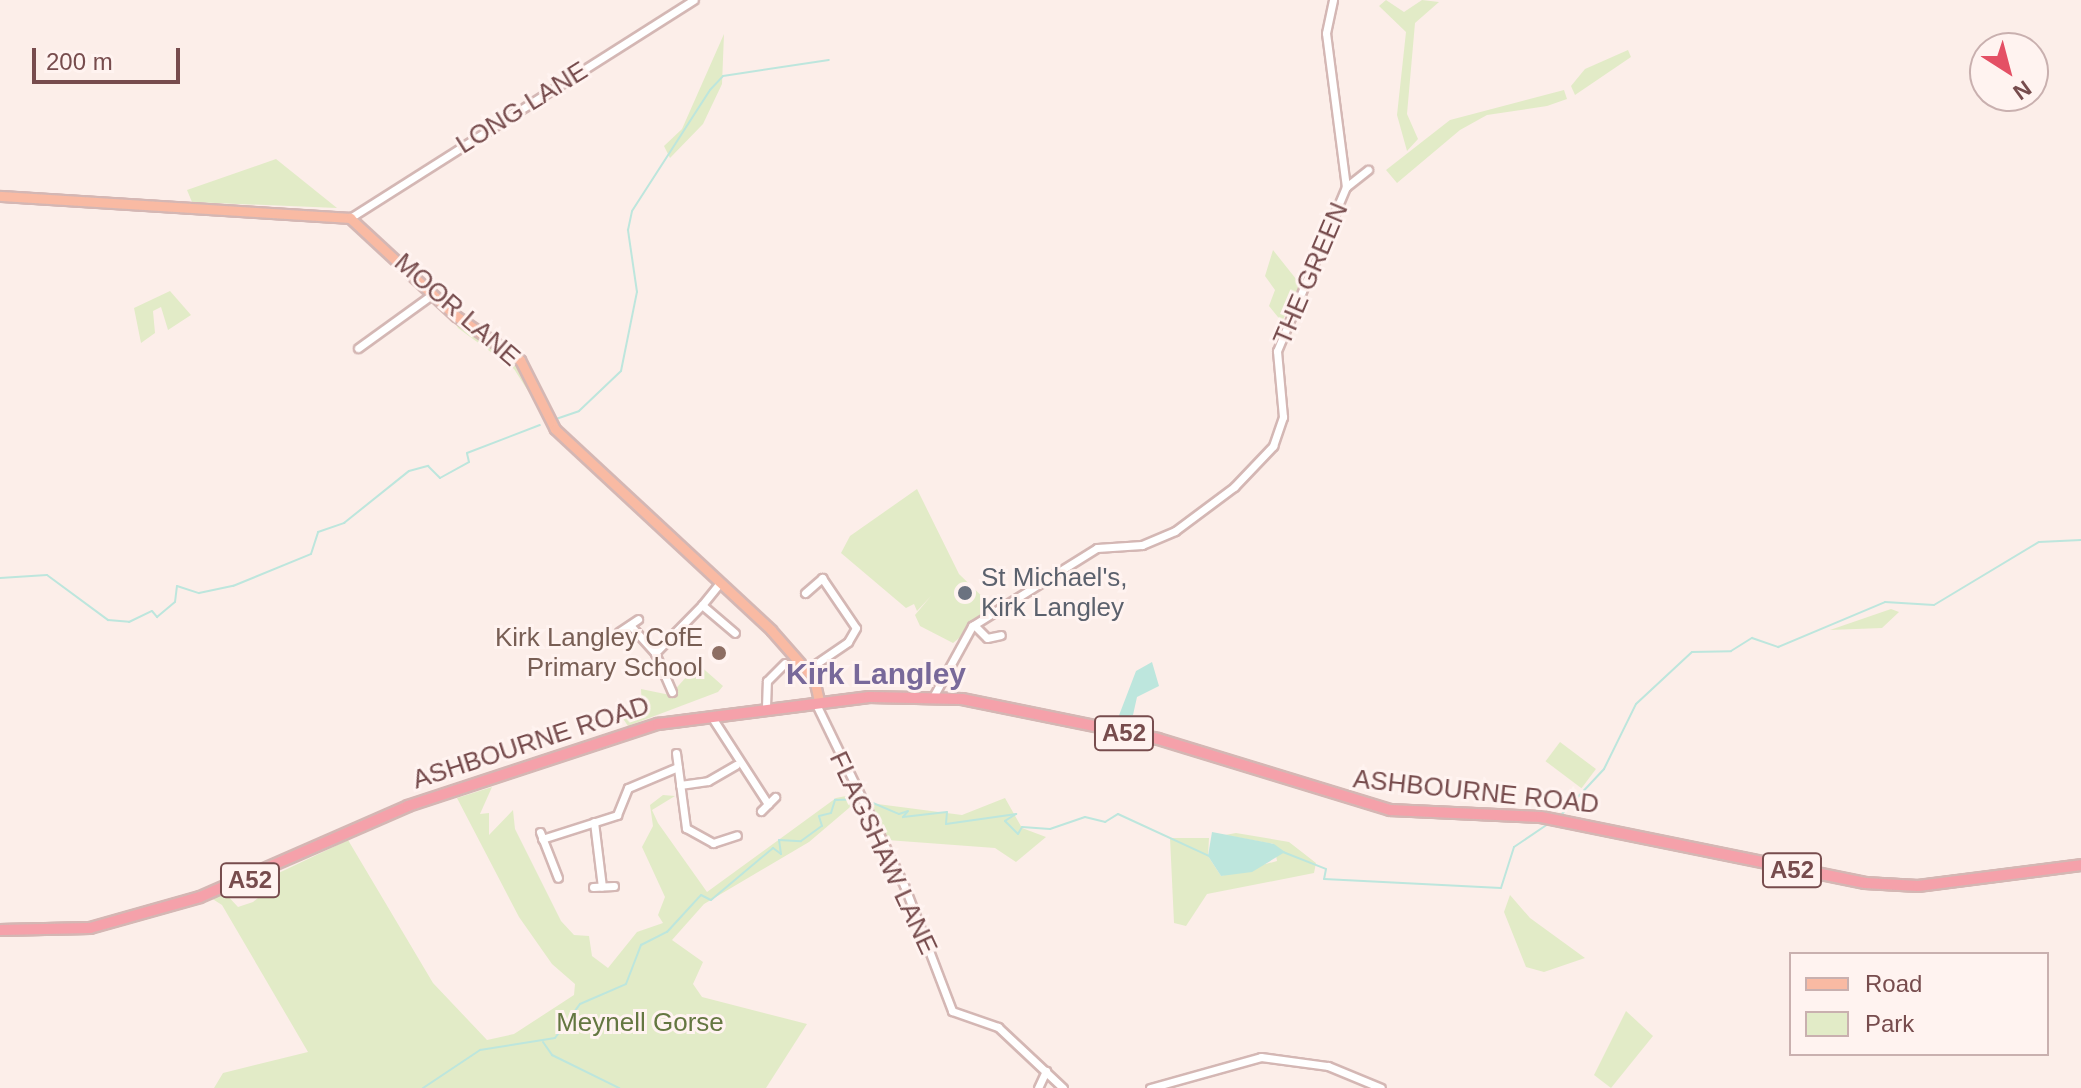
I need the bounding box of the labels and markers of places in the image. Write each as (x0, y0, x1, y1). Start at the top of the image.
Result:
place label: St Michael's, Kirk Langley (981, 562, 1128, 624)
marker: St Michael's, Kirk Langley (956, 584, 974, 602)
place label: Kirk Langley CofE Primary School (495, 622, 703, 684)
marker: Kirk Langley CofE Primary School (710, 644, 728, 662)

